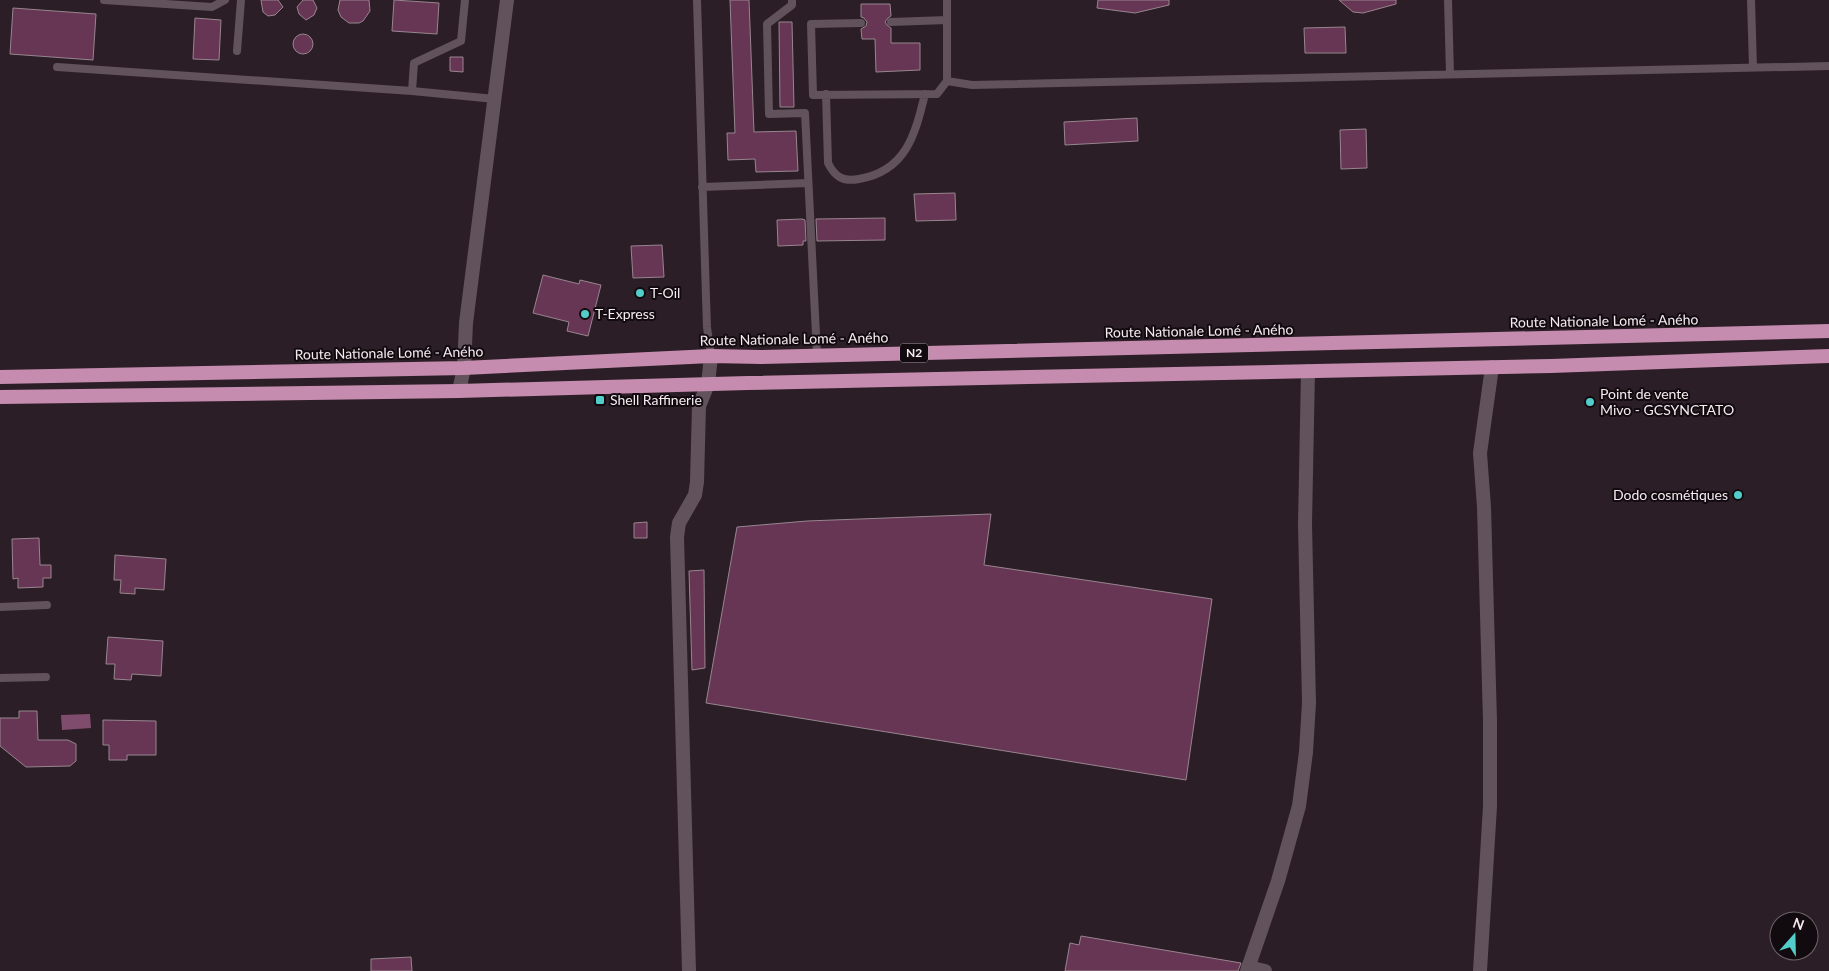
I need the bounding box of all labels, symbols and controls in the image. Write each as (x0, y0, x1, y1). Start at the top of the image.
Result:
place label: T-Oil (650, 284, 680, 301)
marker: T-Oil (634, 287, 646, 299)
place label: T-Express (595, 305, 655, 322)
marker: T-Express (579, 308, 591, 320)
street label: Route Nationale Lomé - Aného (1509, 310, 1699, 331)
street label: Route Nationale Lomé - Aného (1104, 320, 1294, 341)
street label: Route Nationale Lomé - Aného (699, 328, 889, 349)
street label: Route Nationale Lomé - Aného (294, 342, 484, 363)
road number: N2 (900, 343, 928, 362)
place label: Point de vente Mivo - GCSYNCTATO (1600, 385, 1734, 418)
place label: Shell Raffinerie (610, 391, 702, 408)
marker: Shell Raffinerie (594, 394, 606, 406)
marker: Point de vente Mivo - GCSYNCTATO (1584, 396, 1596, 408)
place label: Dodo cosmétiques (1613, 486, 1728, 503)
marker: Dodo cosmétiques (1732, 489, 1744, 501)
north arrow (1769, 911, 1819, 961)
text: N (1791, 913, 1807, 933)

